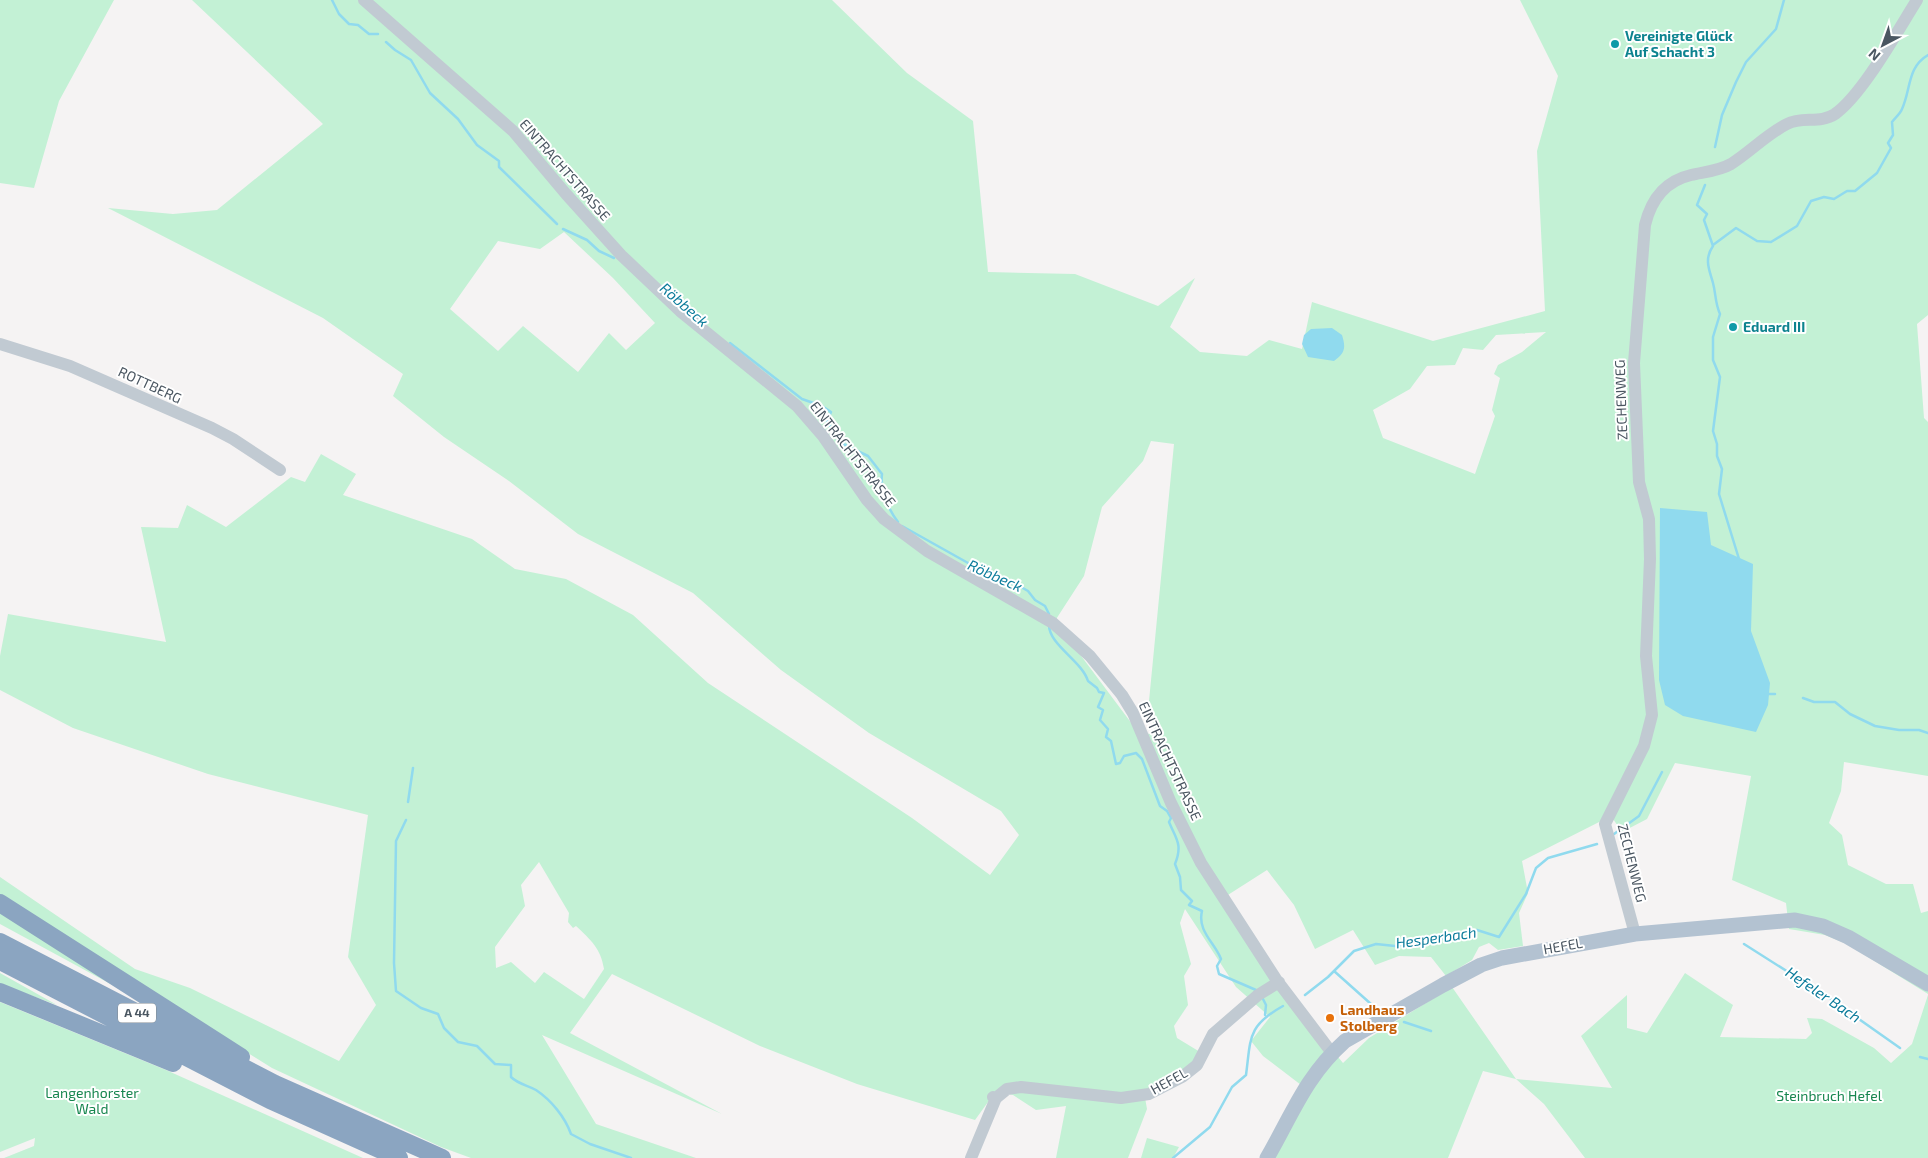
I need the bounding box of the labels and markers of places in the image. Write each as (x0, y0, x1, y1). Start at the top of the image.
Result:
place label: Vereinigte Glück Auf Schacht 3 (1625, 27, 1733, 60)
marker: Vereinigte Glück Auf Schacht 3 (1609, 38, 1621, 50)
place label: Eduard III (1743, 318, 1805, 335)
marker: Eduard III (1727, 321, 1739, 333)
place label: Landhaus Stolberg (1340, 1001, 1404, 1034)
marker: Landhaus Stolberg (1324, 1012, 1336, 1024)

